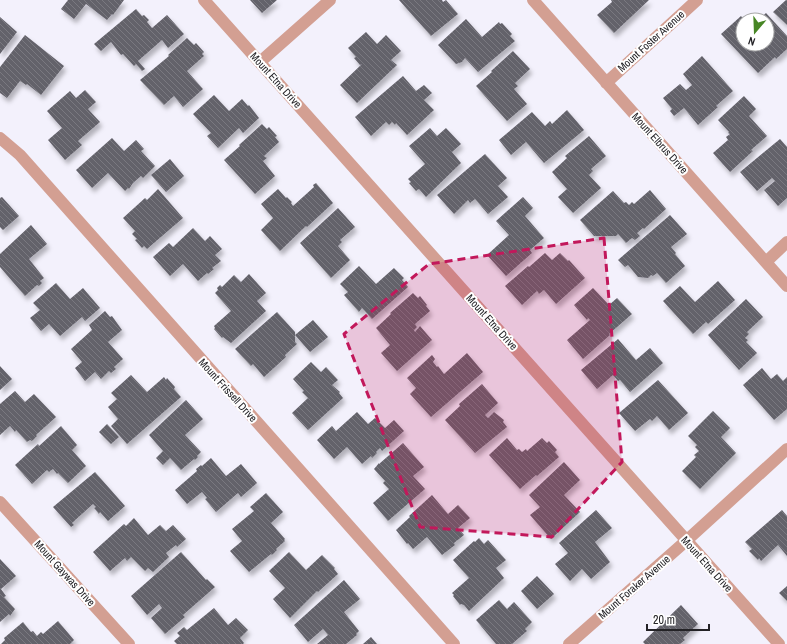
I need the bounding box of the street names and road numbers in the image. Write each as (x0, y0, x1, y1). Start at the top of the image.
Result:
street label: Mount Foster Avenue (615, 7, 687, 75)
street label: Mount Etna Drive (247, 49, 305, 111)
street label: Mount Elbrus Drive (629, 110, 691, 176)
street label: Mount Etna Drive (463, 291, 521, 353)
street label: Mount Frissell Drive (196, 355, 260, 425)
street label: Mount Etna Drive (678, 533, 736, 595)
street label: Mount Gaywas Drive (32, 537, 98, 609)
street label: Mount Foraker Avenue (595, 552, 673, 622)

